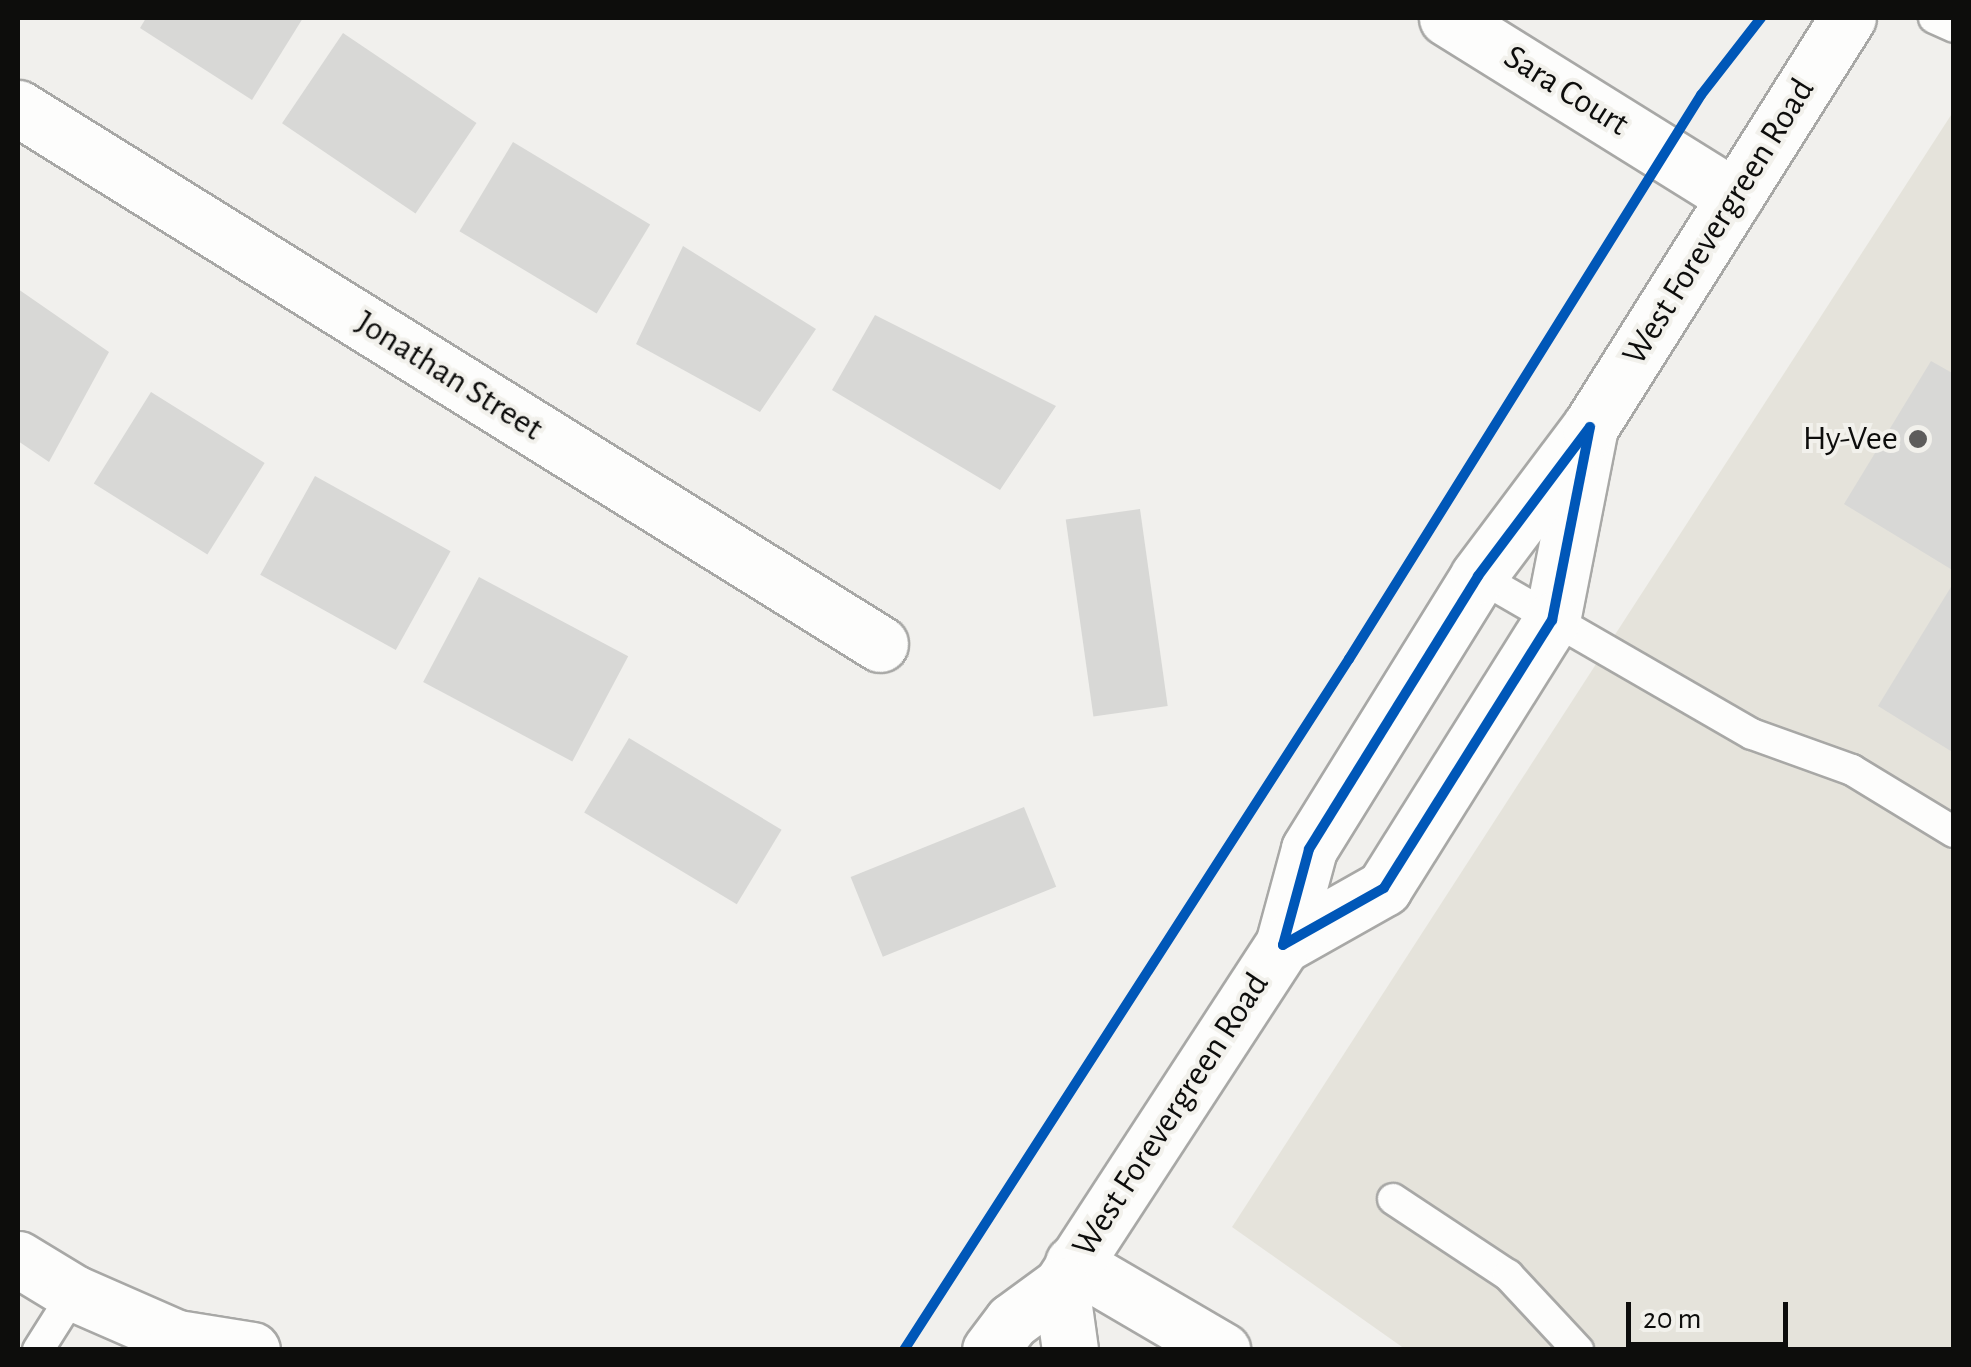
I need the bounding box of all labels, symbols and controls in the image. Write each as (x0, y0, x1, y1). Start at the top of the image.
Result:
street label: Sara Court (1496, 36, 1636, 146)
street label: West Forevergreen Road (1614, 71, 1824, 373)
street label: Jonathan Street (348, 302, 550, 450)
place label: Hy-Vee (1803, 418, 1898, 460)
marker: Hy-Vee (1907, 428, 1929, 450)
street label: West Forevergreen Road (1064, 965, 1278, 1265)
scale bar (1631, 1282, 1794, 1344)
text: 20 m (1643, 1304, 1701, 1334)

